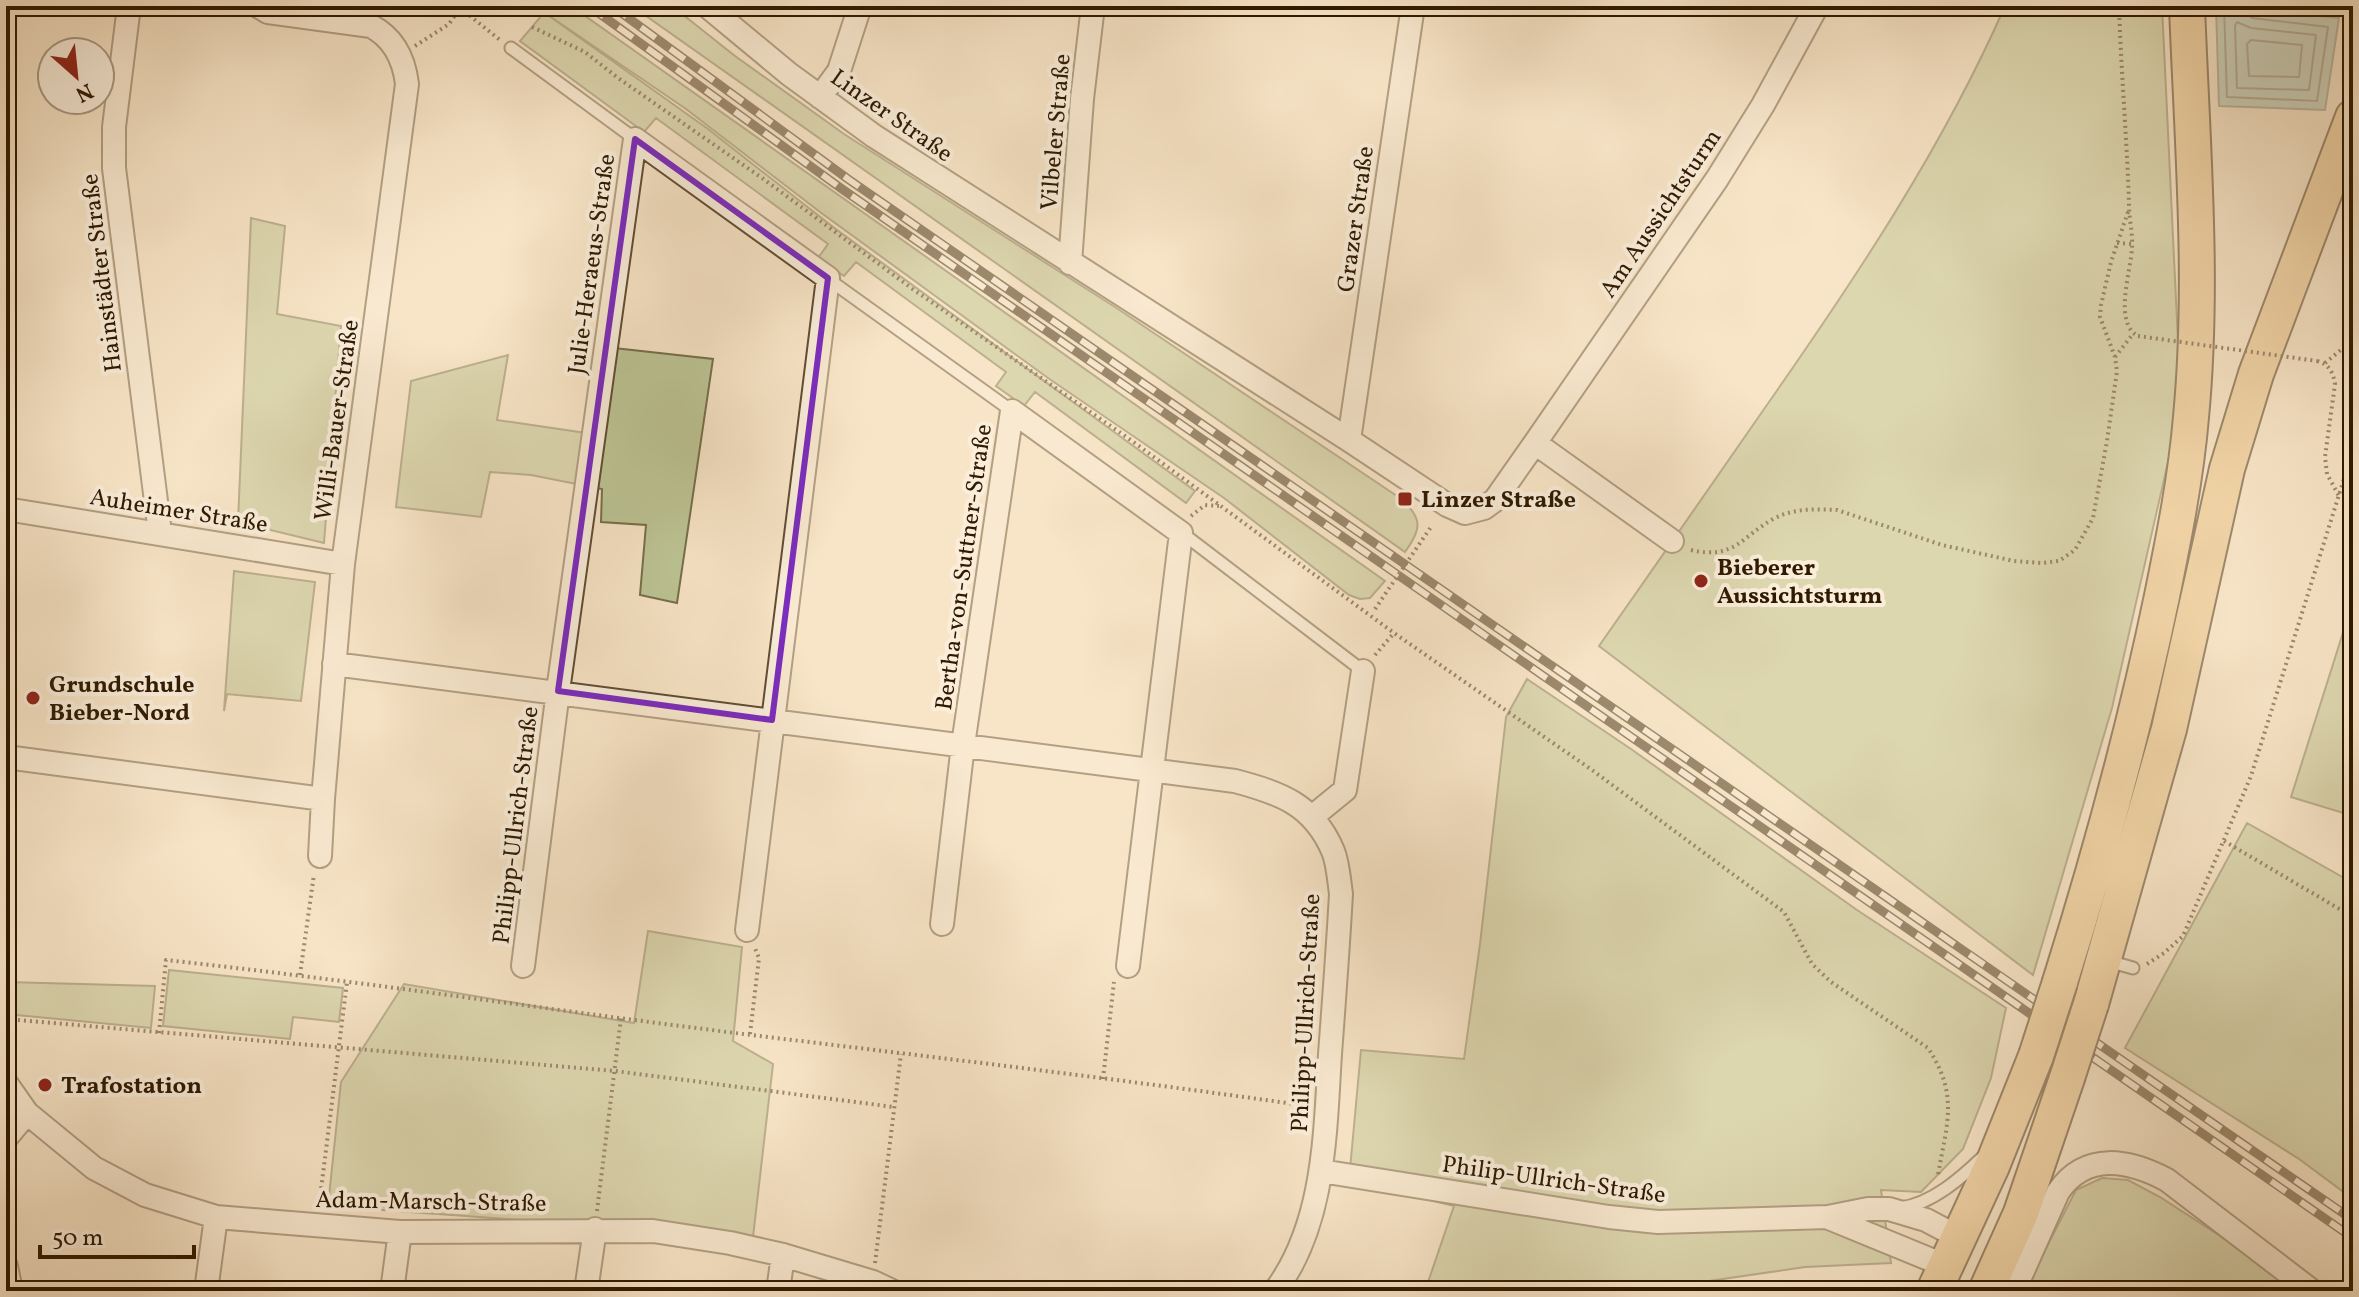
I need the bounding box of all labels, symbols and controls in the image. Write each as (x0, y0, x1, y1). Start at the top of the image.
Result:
north arrow (36, 36, 116, 116)
street label: Vilbeler Straße (1033, 52, 1081, 212)
street label: Linzer Straße (823, 62, 959, 171)
text: N (70, 74, 98, 109)
street label: Am Aussichtsturm (1592, 123, 1731, 305)
street label: Grazer Straße (1330, 144, 1384, 295)
street label: Julie-Heraeus-Straße (561, 152, 625, 377)
street label: Hainstädter Straße (74, 172, 132, 374)
street label: Willi-Bauer-Straße (307, 317, 369, 523)
street label: Bertha-von-Suttner-Straße (928, 422, 1002, 713)
street label: Auheimer Straße (87, 481, 270, 543)
place label: Linzer Straße (1421, 484, 1576, 518)
marker: Linzer Straße (1396, 490, 1414, 508)
place label: Bieberer Aussichtsturm (1717, 552, 1883, 614)
marker: Bieberer Aussichtsturm (1692, 572, 1710, 590)
place label: Grundschule Bieber-Nord (49, 669, 195, 731)
marker: Grundschule Bieber-Nord (24, 689, 42, 707)
street label: Philipp-Ullrich-Straße (486, 704, 548, 946)
street label: Philipp-Ullrich-Straße (1284, 893, 1330, 1133)
place label: Trafostation (61, 1070, 202, 1104)
marker: Trafostation (36, 1076, 54, 1094)
street label: Philip-Ullrich-Straße (1440, 1148, 1668, 1214)
street label: Adam-Marsch-Straße (315, 1184, 547, 1222)
scale bar (40, 1209, 194, 1259)
text: 50 m (52, 1222, 104, 1256)

